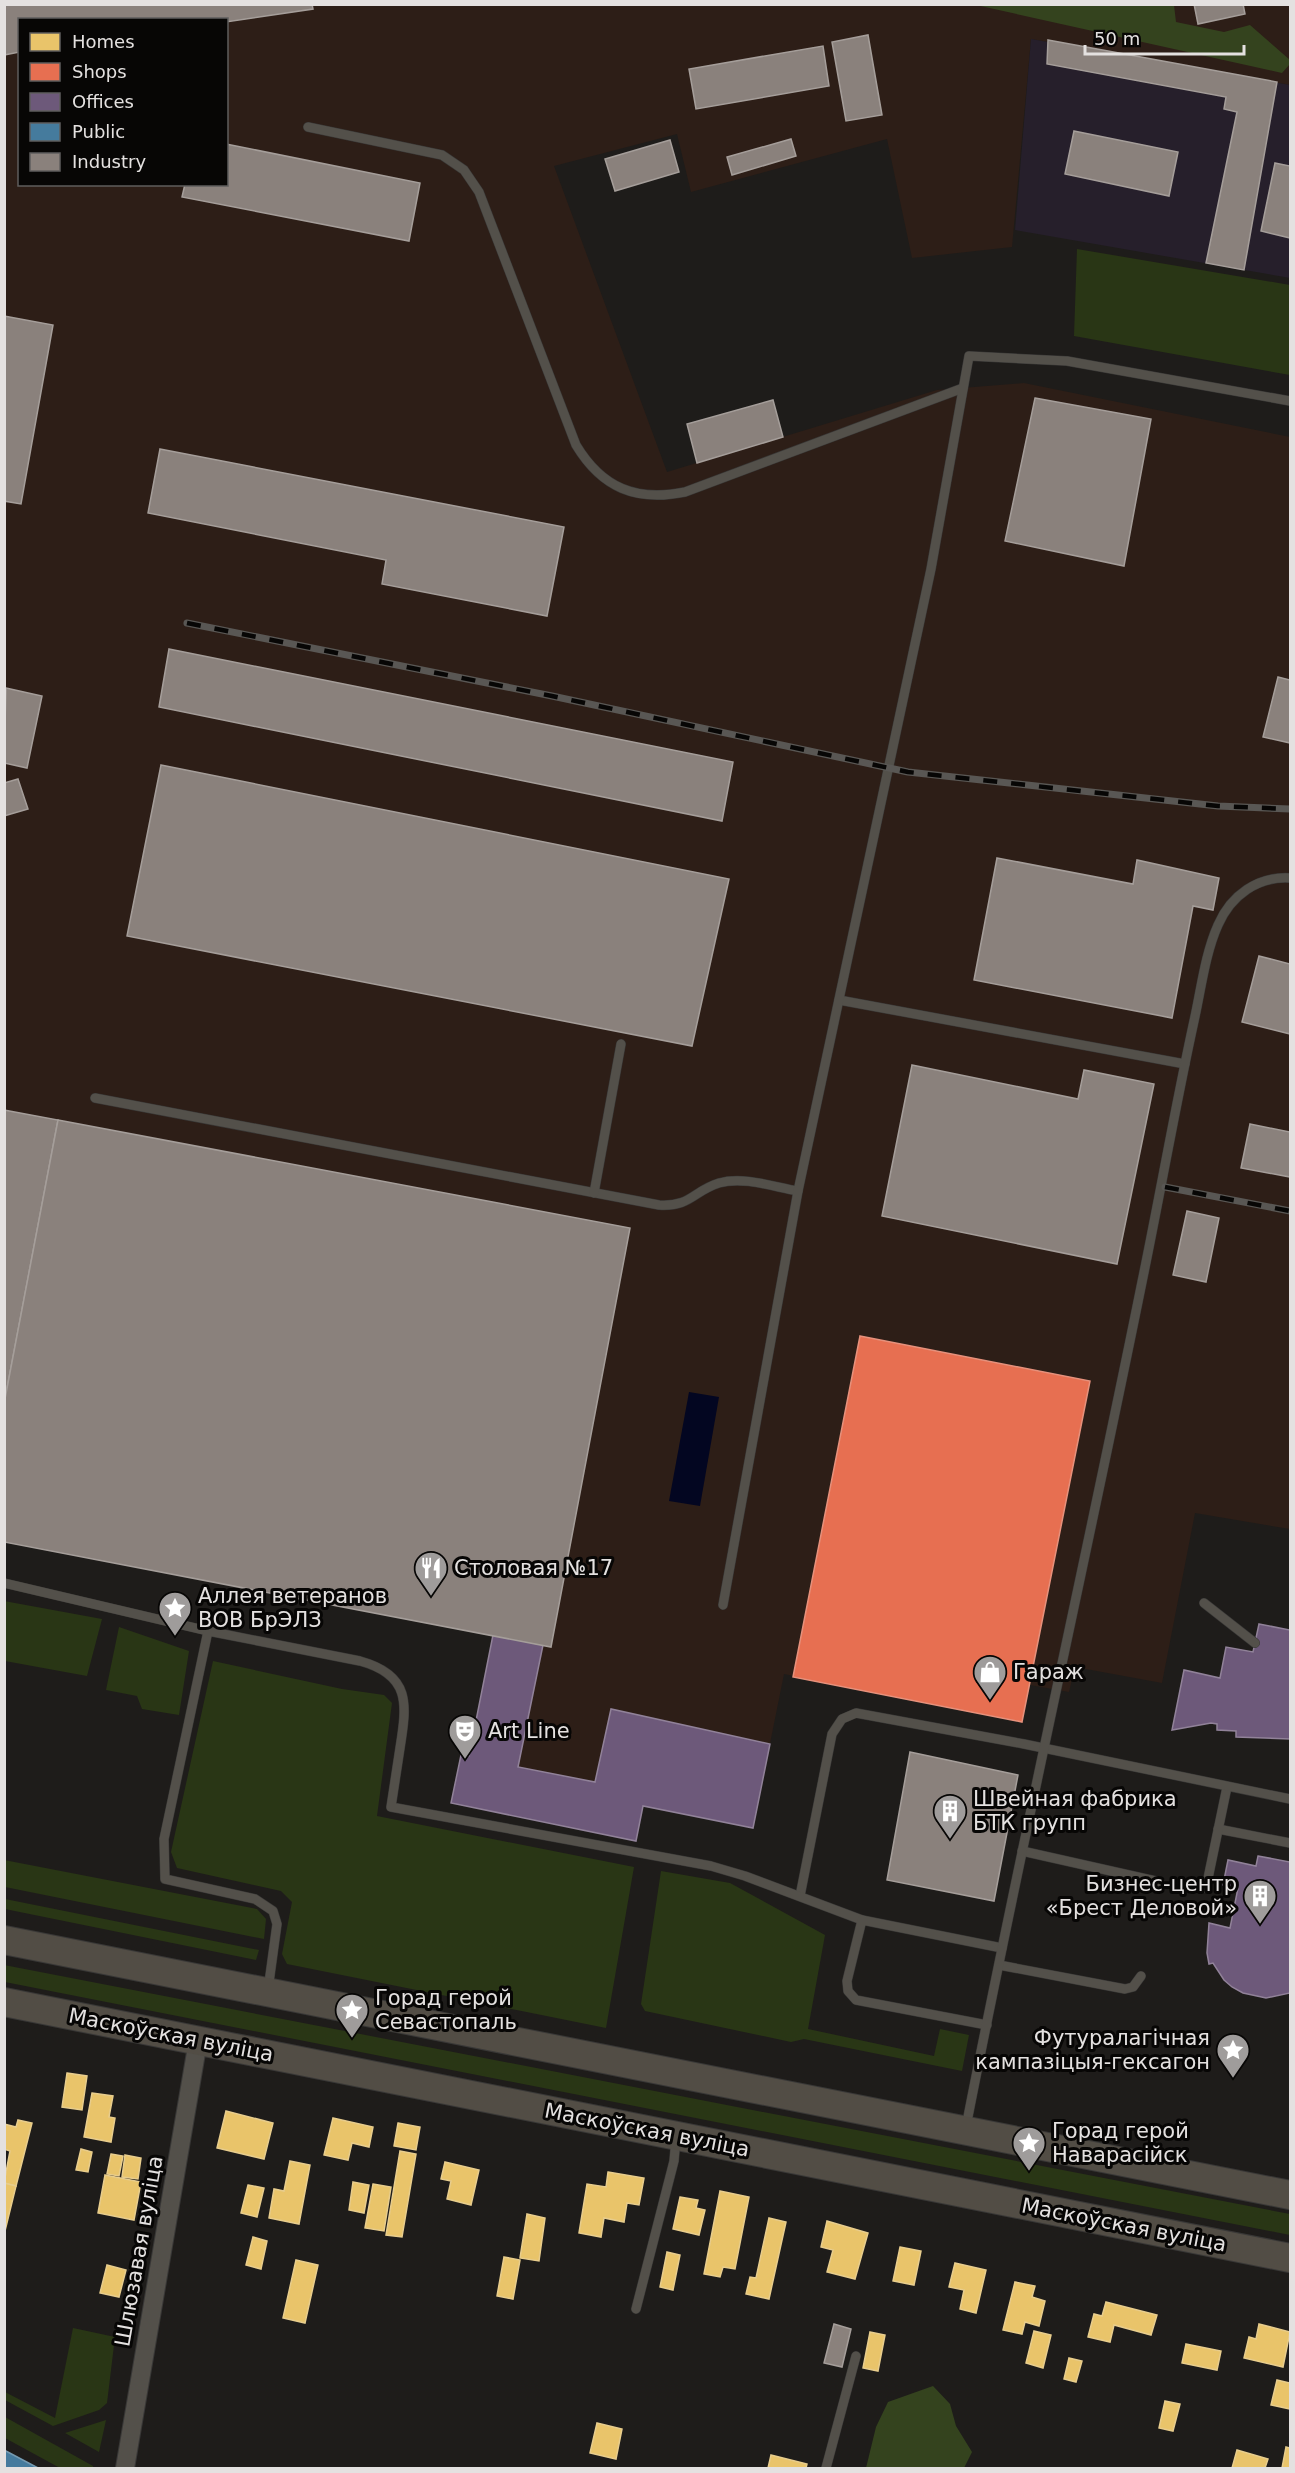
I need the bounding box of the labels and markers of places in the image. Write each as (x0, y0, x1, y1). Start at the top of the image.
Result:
restaurant icon: Столовая №17 (413, 1550, 449, 1597)
place label: Столовая №17 (454, 1556, 613, 1580)
place label: Аллея ветеранов ВОВ БрЭЛЗ (198, 1584, 387, 1632)
place icon: Аллея ветеранов ВОВ БрЭЛЗ (157, 1590, 193, 1637)
shop icon: Гараж (972, 1654, 1008, 1701)
place label: Гараж (1013, 1660, 1084, 1684)
theatre icon: Art Line (447, 1713, 483, 1760)
place label: Art Line (488, 1719, 570, 1743)
place label: Швейная фабрика БТК групп (973, 1787, 1177, 1835)
building icon: Швейная фабрика БТК групп (932, 1793, 968, 1840)
place label: Бизнес-центр «Брест Деловой» (1046, 1872, 1237, 1920)
building icon: Бизнес-центр «Брест Деловой» (1242, 1878, 1278, 1925)
place label: Горад герой Севастопаль (375, 1986, 517, 2034)
place icon: Горад герой Севастопаль (334, 1992, 370, 2039)
place label: Футуралагічная кампазіцыя-гексагон (975, 2026, 1210, 2074)
place icon: Футуралагічная кампазіцыя-гексагон (1215, 2032, 1251, 2079)
place label: Горад герой Наварасійск (1052, 2119, 1189, 2167)
place icon: Горад герой Наварасійск (1011, 2125, 1047, 2172)

